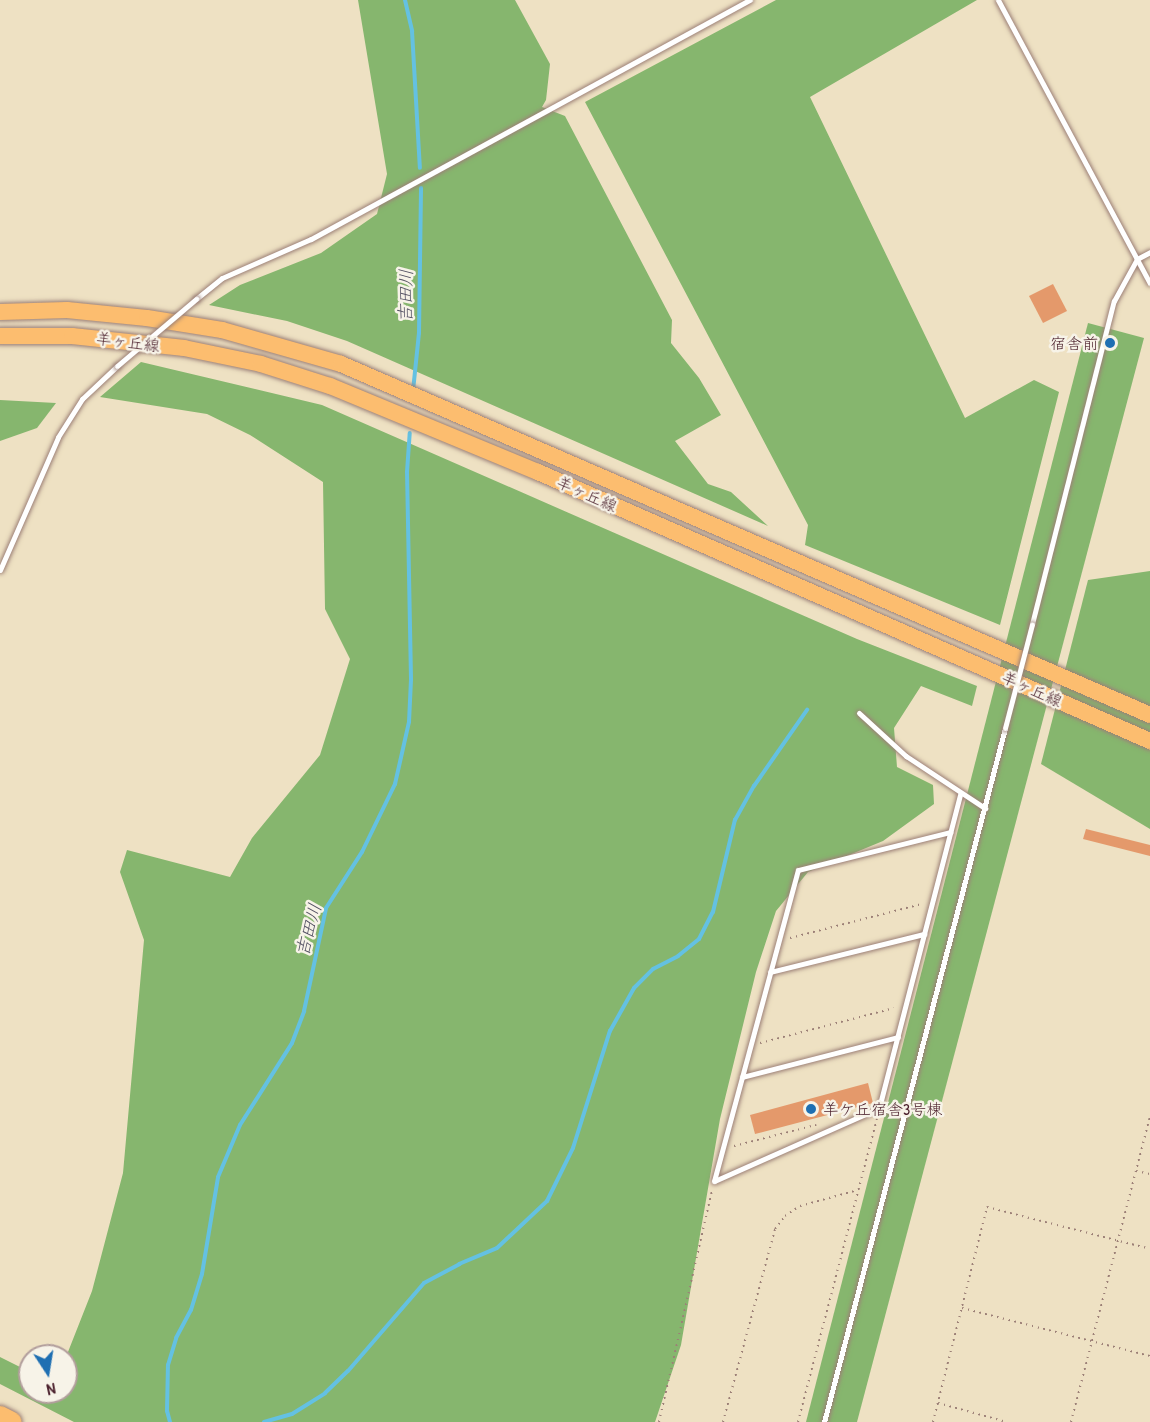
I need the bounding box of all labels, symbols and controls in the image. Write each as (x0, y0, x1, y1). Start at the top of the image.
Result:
water label: 吉田川 (395, 269, 417, 323)
street label: 羊ヶ丘線 (95, 329, 161, 355)
place label: 宿舎前 (1050, 333, 1098, 353)
marker: 宿舎前 (1103, 336, 1117, 350)
street label: 羊ヶ丘線 (554, 472, 620, 516)
street label: 羊ヶ丘線 (999, 667, 1065, 711)
water label: 吉田川 (292, 901, 326, 959)
place label: 羊ケ丘宿舎3号棟 (823, 1099, 942, 1119)
marker: 羊ケ丘宿舎3号棟 (804, 1102, 818, 1116)
north arrow (18, 1344, 78, 1404)
text: N (45, 1378, 58, 1401)

